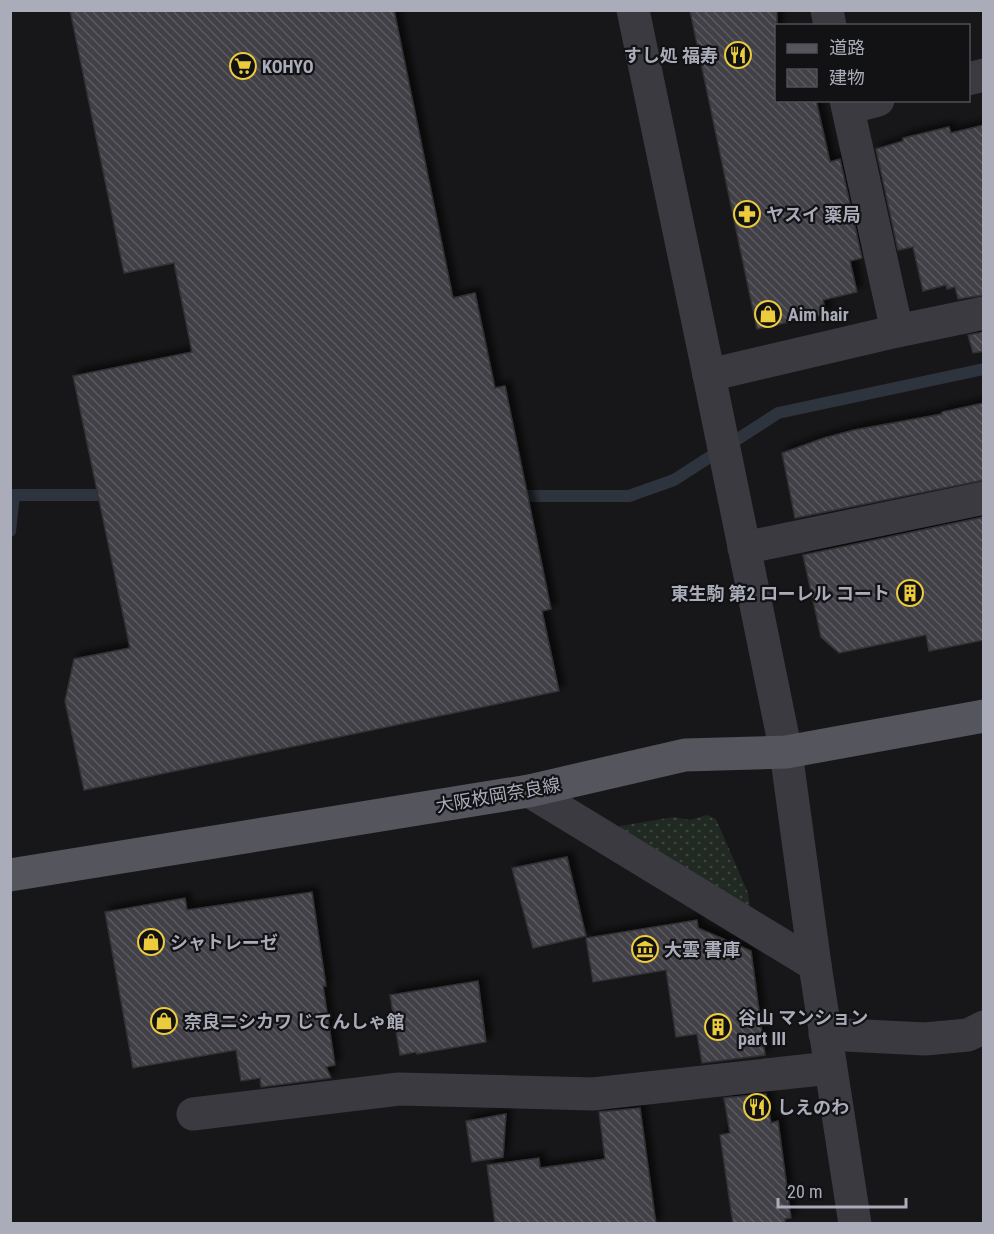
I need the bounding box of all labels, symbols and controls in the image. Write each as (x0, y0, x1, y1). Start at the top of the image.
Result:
legend (775, 24, 970, 102)
text: 道路 (829, 37, 865, 58)
restaurant icon: すし処 福寿 (723, 40, 753, 70)
place label: すし処 福寿 (624, 45, 718, 66)
supermarket icon: KOHYO (228, 51, 258, 81)
place label: KOHYO (262, 56, 314, 77)
text: 建物 (829, 67, 865, 88)
pharmacy icon: ヤスイ 薬局 (732, 199, 762, 229)
place label: ヤスイ 薬局 (766, 204, 860, 225)
shop icon: Aim hair (753, 299, 783, 329)
place label: Aim hair (788, 304, 849, 325)
building icon: 東生駒 第2 ローレル コート (895, 578, 925, 608)
place label: 東生駒 第2 ローレル コート (670, 583, 890, 604)
street label: 大阪枚岡奈良線 (434, 774, 562, 816)
shop icon: シャトレーゼ (136, 927, 166, 957)
place label: シャトレーゼ (170, 932, 278, 953)
museum icon: 大雲 書庫 (630, 934, 660, 964)
place label: 大雲 書庫 (664, 939, 740, 960)
shop icon: 奈良ニシカワ じてんしゃ館 (149, 1006, 179, 1036)
place label: 谷山 マンション part III (738, 1007, 868, 1049)
place label: 奈良ニシカワ じてんしゃ館 (184, 1011, 404, 1032)
building icon: 谷山 マンション part III (703, 1012, 733, 1042)
restaurant icon: しえのわ (742, 1092, 772, 1122)
place label: しえのわ (777, 1097, 849, 1118)
scale bar (778, 1171, 906, 1209)
text: 20 m (787, 1181, 822, 1202)

